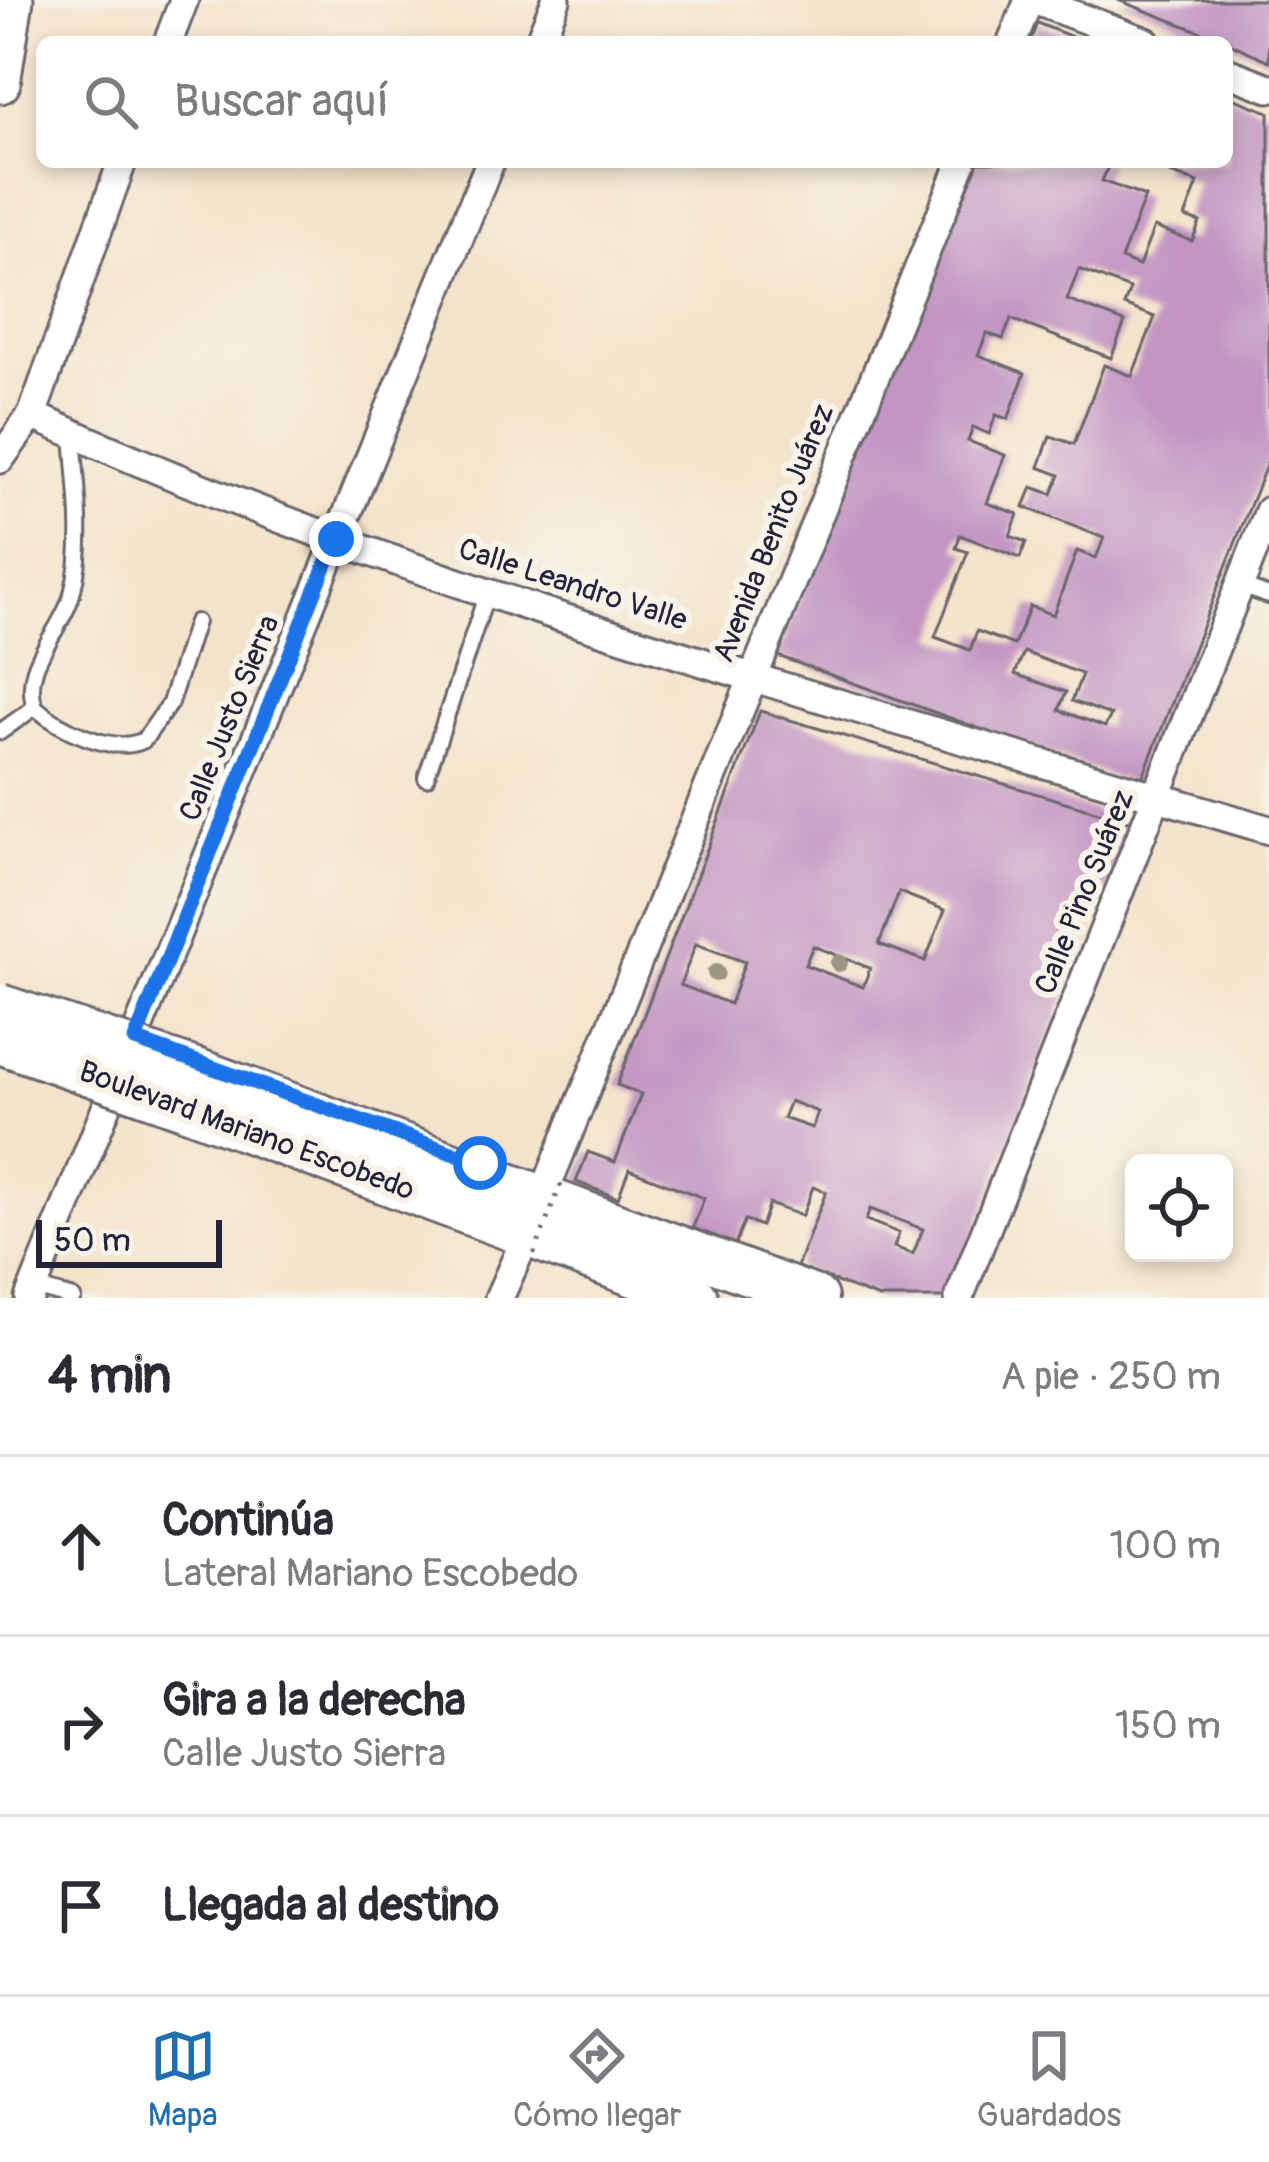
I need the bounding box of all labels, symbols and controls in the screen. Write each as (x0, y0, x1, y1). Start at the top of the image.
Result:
search box (36, 36, 1233, 168)
icon: search (78, 69, 144, 135)
text: Buscar aquí (174, 74, 389, 130)
street label: Avenida Benito Juárez (705, 399, 842, 668)
route end (309, 512, 363, 566)
street label: Calle Leandro Valle (454, 530, 692, 639)
street label: Calle Justo Sierra (171, 610, 288, 826)
street label: Calle Pino Suárez (1027, 785, 1142, 1000)
street label: Boulevard Mariano Escobedo (74, 1053, 419, 1208)
route start (453, 1136, 507, 1190)
map controls (1125, 1154, 1233, 1262)
button: locate (1125, 1154, 1233, 1262)
scale bar (36, 1214, 222, 1267)
text: 50 m (54, 1220, 131, 1261)
text: 4 min (48, 1344, 171, 1408)
text: A pie · 250 m (1000, 1352, 1221, 1401)
text: Continúa (162, 1493, 334, 1549)
icon: ahead (48, 1513, 114, 1579)
text: 100 m (1109, 1521, 1221, 1570)
text: Lateral Mariano Escobedo (162, 1549, 578, 1598)
text: Gira a la derecha (162, 1673, 466, 1729)
icon: right (48, 1693, 114, 1759)
text: 150 m (1115, 1701, 1221, 1750)
text: Calle Justo Sierra (162, 1729, 446, 1778)
icon: arrive (48, 1873, 114, 1939)
text: Llegada al destino (162, 1878, 499, 1934)
tab: Mapa (148, 2023, 218, 2136)
tab: Cómo llegar (513, 2023, 681, 2136)
tab: Guardados (977, 2023, 1121, 2136)

